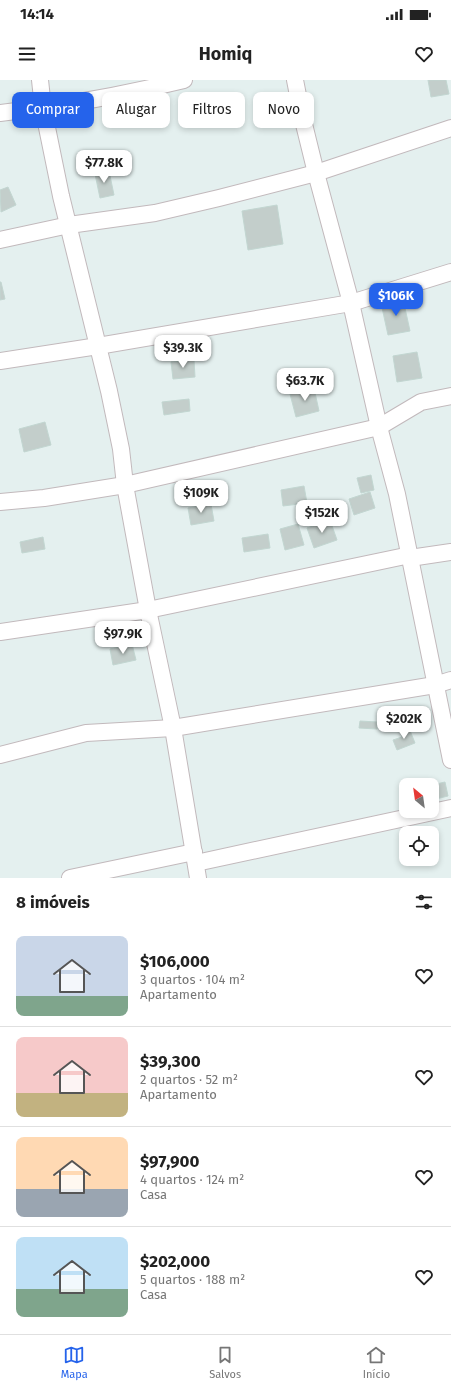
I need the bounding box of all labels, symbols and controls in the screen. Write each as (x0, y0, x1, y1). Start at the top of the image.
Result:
text: 14:14 (20, 5, 54, 23)
icon: menu (16, 43, 38, 65)
text: Homiq (199, 43, 252, 65)
icon: heart (413, 43, 435, 65)
chip: Comprar (12, 92, 94, 128)
chip: Alugar (102, 92, 170, 128)
chip: Filtros (178, 92, 245, 128)
chip: Novo (253, 92, 314, 128)
pin: $77.8K (71, 150, 137, 184)
text: $77.8K (85, 155, 123, 170)
pin: $106K (368, 283, 424, 317)
text: $106K (378, 288, 414, 303)
pin: $39.3K (150, 335, 216, 369)
text: $39.3K (163, 340, 203, 355)
pin: $63.7K (272, 368, 338, 402)
text: $63.7K (286, 373, 324, 388)
pin: $109K (173, 480, 229, 514)
text: $109K (183, 485, 219, 500)
pin: $152K (294, 500, 350, 534)
text: $152K (305, 505, 339, 520)
pin: $97.9K (90, 621, 156, 655)
text: $97.9K (104, 626, 142, 641)
pin: $202K (376, 706, 432, 740)
text: $202K (386, 711, 422, 726)
north arrow (399, 778, 439, 818)
map controls (399, 778, 439, 866)
button: locate (399, 826, 439, 866)
icon: filters (413, 891, 435, 913)
text: 8 imóveis (16, 892, 90, 913)
text: $106,000 (140, 951, 210, 972)
icon: home (48, 952, 96, 1000)
icon: heart (413, 965, 435, 987)
text: 3 quartos · 104 m² (140, 972, 245, 987)
text: Apartamento (140, 987, 217, 1002)
text: $39,300 (140, 1051, 201, 1072)
icon: home (48, 1053, 96, 1101)
icon: heart (413, 1066, 435, 1088)
text: 2 quartos · 52 m² (140, 1072, 238, 1087)
text: Apartamento (140, 1087, 217, 1102)
text: $97,900 (140, 1151, 199, 1172)
icon: home (48, 1153, 96, 1201)
icon: heart (413, 1166, 435, 1188)
text: 4 quartos · 124 m² (140, 1172, 244, 1187)
text: Casa (140, 1187, 167, 1202)
text: $202,000 (140, 1251, 210, 1272)
icon: home (48, 1253, 96, 1301)
icon: heart (413, 1266, 435, 1288)
text: 5 quartos · 188 m² (140, 1272, 245, 1287)
text: Casa (140, 1287, 167, 1302)
tab: Mapa (61, 1344, 88, 1381)
tab: Salvos (209, 1344, 241, 1381)
tab: Início (363, 1344, 390, 1381)

